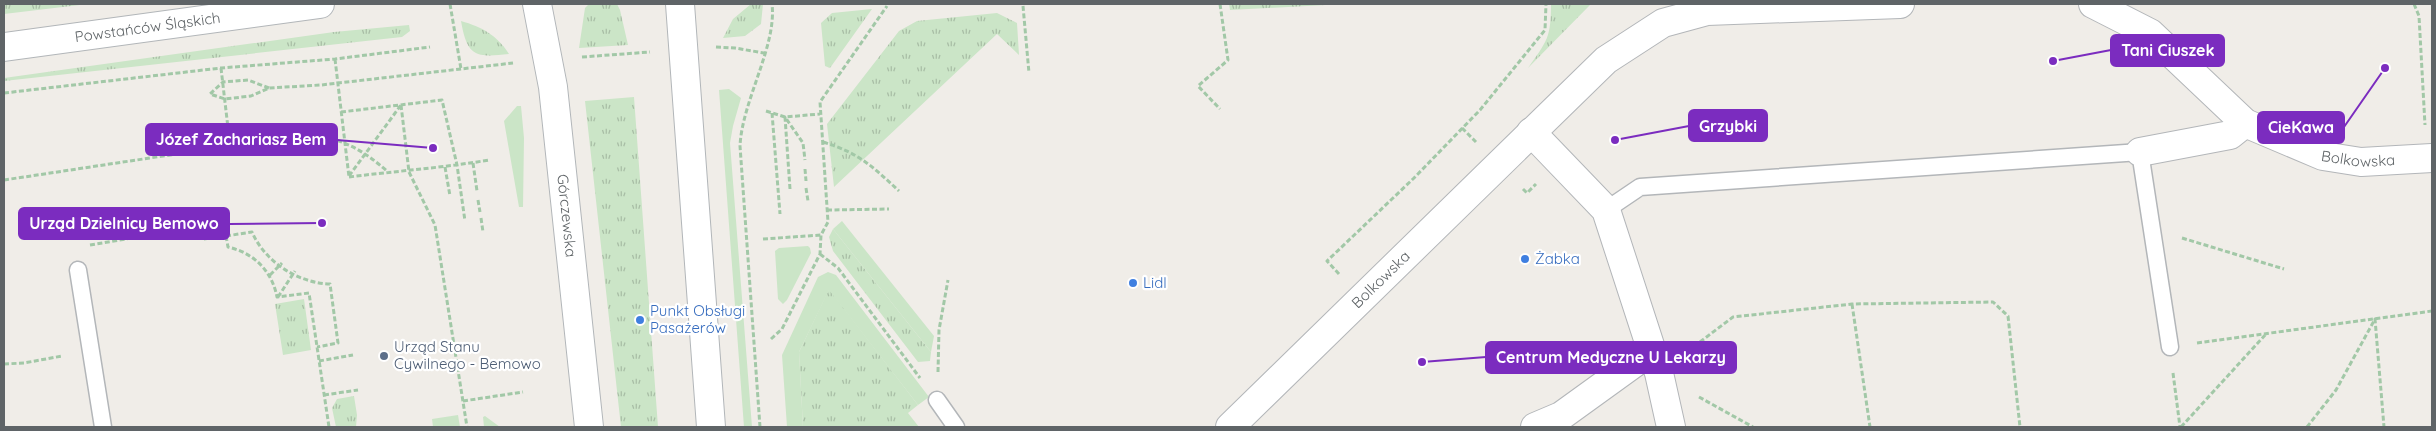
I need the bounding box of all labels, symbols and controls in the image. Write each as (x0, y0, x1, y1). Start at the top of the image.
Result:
street label: Powstańców Śląskich (74, 8, 222, 46)
callout: Tani Ciuszek (2111, 35, 2224, 66)
text: Tani Ciuszek (2121, 40, 2215, 60)
callout: Grzybki (1689, 110, 1767, 141)
callout: CieKawa (2258, 112, 2344, 143)
text: Grzybki (1699, 116, 1757, 136)
text: CieKawa (2268, 117, 2334, 137)
callout: Józef Zachariasz Bem (146, 124, 337, 155)
text: Józef Zachariasz Bem (156, 129, 326, 149)
street label: Bolkowska (2320, 146, 2396, 171)
street label: Górczewska (553, 173, 581, 258)
callout: Urząd Dzielnicy Bemowo (19, 208, 229, 239)
text: Urząd Dzielnicy Bemowo (29, 213, 219, 233)
street label: Bolkowska (1347, 246, 1414, 312)
place label: Żabka (1535, 249, 1580, 268)
marker: Żabka (1519, 253, 1531, 265)
place label: Lidl (1143, 273, 1167, 292)
marker: Lidl (1127, 277, 1139, 289)
place label: Punkt Obsługi Pasażerów (650, 301, 745, 337)
marker: Punkt Obsługi Pasażerów (634, 314, 646, 326)
place label: Urząd Stanu Cywilnego - Bemowo (394, 337, 541, 373)
callout: Centrum Medyczne U Lekarzy (1486, 342, 1736, 373)
text: Centrum Medyczne U Lekarzy (1496, 347, 1726, 367)
marker: Urząd Stanu Cywilnego - Bemowo (378, 350, 390, 362)

